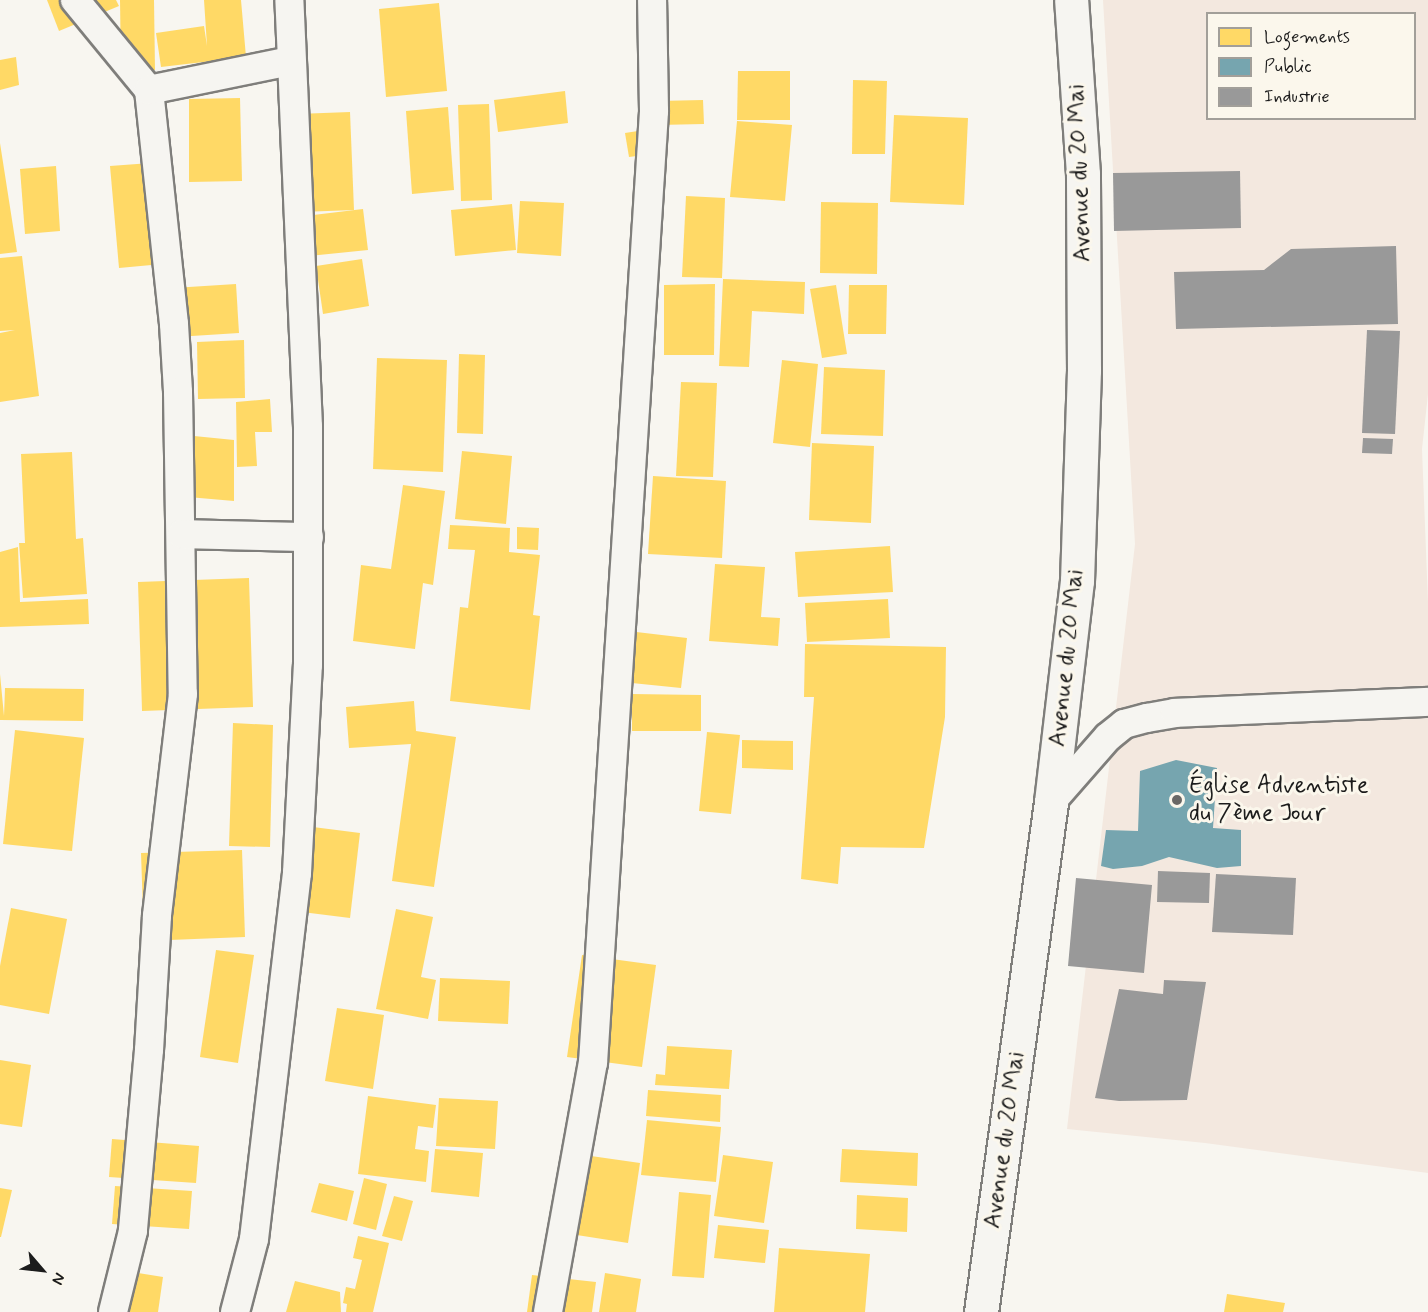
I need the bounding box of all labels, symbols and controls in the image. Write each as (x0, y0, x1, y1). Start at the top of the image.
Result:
legend (1206, 12, 1416, 120)
text: Logements (1264, 25, 1350, 49)
text: Public (1264, 55, 1312, 79)
street label: Avenue du 20 Mai (1062, 82, 1098, 264)
text: Industrie (1264, 85, 1330, 109)
street label: Avenue du 20 Mai (1043, 567, 1091, 749)
place label: Église Adventiste du 7ème Jour (1189, 772, 1368, 828)
marker: Église Adventiste du 7ème Jour (1170, 793, 1184, 807)
street label: Avenue du 20 Mai (978, 1048, 1032, 1232)
north arrow (12, 1240, 72, 1300)
text: N (47, 1269, 70, 1288)

